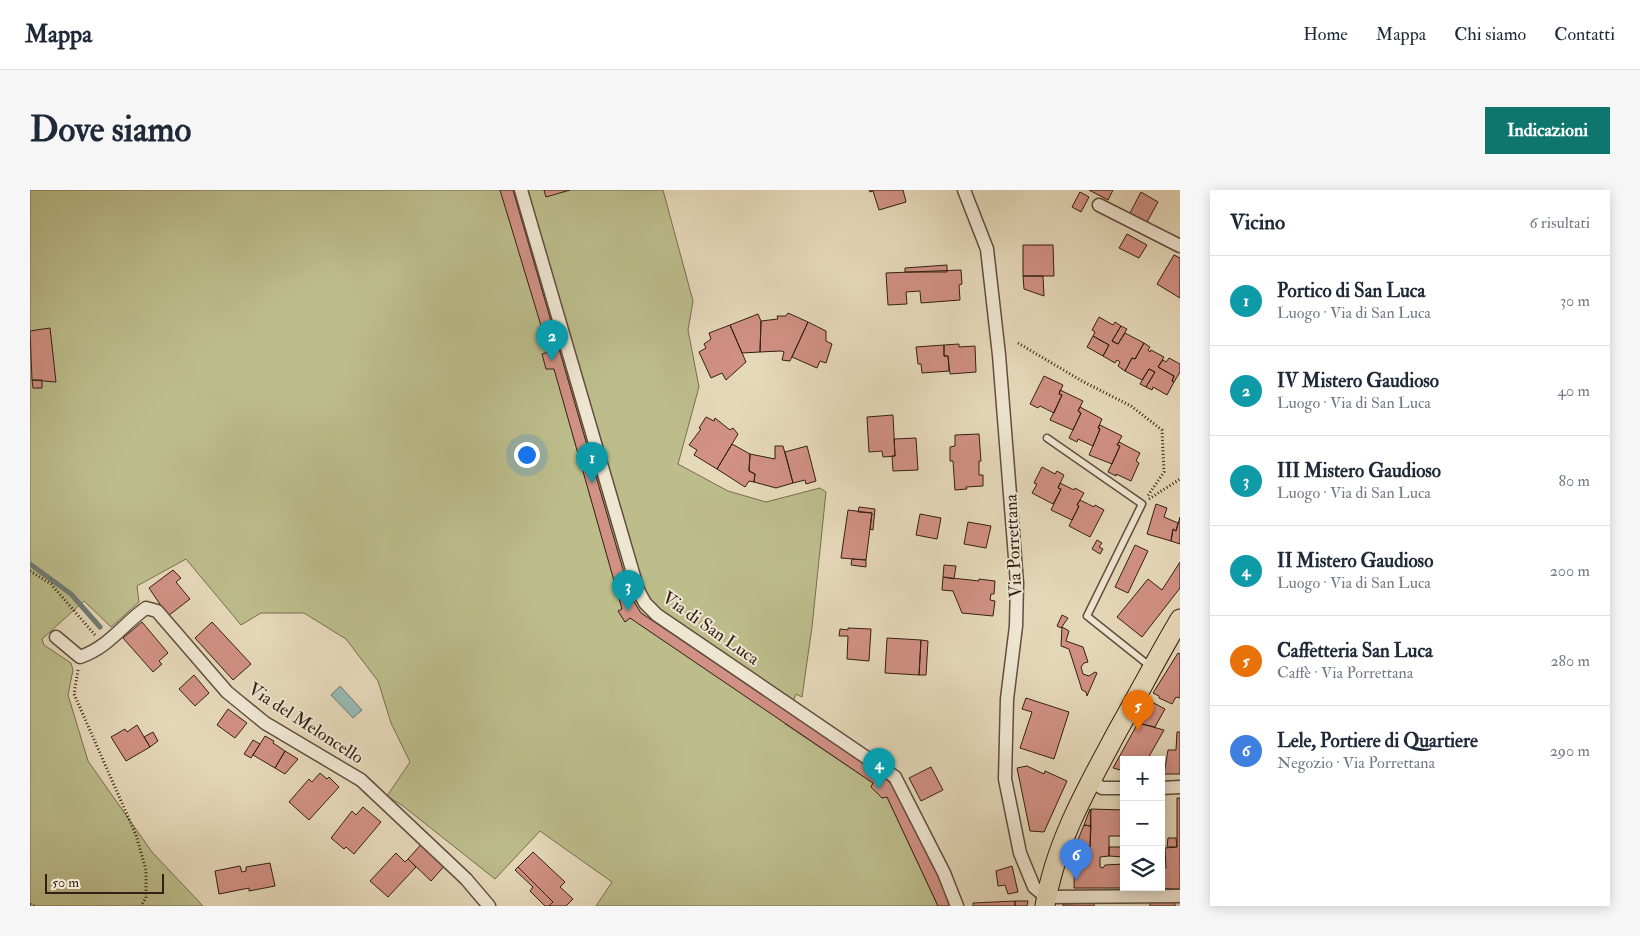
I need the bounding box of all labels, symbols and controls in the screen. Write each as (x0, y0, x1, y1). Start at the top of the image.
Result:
text: Mappa (25, 19, 92, 50)
text: Home (1303, 23, 1348, 46)
text: Mappa (1376, 23, 1426, 46)
text: Chi siamo (1454, 23, 1526, 46)
text: Contatti (1554, 23, 1615, 46)
button: Indicazioni (1485, 107, 1610, 154)
text: Dove siamo (30, 108, 191, 152)
text: Vicino (1230, 209, 1285, 236)
text: 6 risultati (1529, 213, 1590, 233)
text: Portico di San Luca (1277, 279, 1425, 303)
text: 1 (1243, 291, 1249, 311)
text: 30 m (1560, 291, 1590, 311)
text: Luogo · Via di San Luca (1277, 303, 1431, 323)
pin: 2 (536, 320, 568, 361)
text: IV Mistero Gaudioso (1277, 369, 1439, 393)
text: 2 (1242, 381, 1250, 401)
text: 40 m (1557, 381, 1590, 401)
text: Luogo · Via di San Luca (1277, 393, 1431, 413)
your location (514, 442, 540, 468)
pin: 1 (576, 442, 608, 483)
text: III Mistero Gaudioso (1277, 459, 1441, 483)
text: 3 (1243, 471, 1249, 491)
text: 80 m (1559, 471, 1590, 491)
text: Luogo · Via di San Luca (1277, 483, 1431, 503)
street label: Via Porrettana (999, 493, 1028, 598)
text: II Mistero Gaudioso (1277, 549, 1433, 573)
text: 4 (1242, 561, 1250, 581)
text: 200 m (1550, 561, 1590, 581)
pin: 3 (612, 570, 644, 611)
text: Luogo · Via di San Luca (1277, 573, 1431, 593)
street label: Via di San Luca (658, 586, 764, 671)
text: Caffetteria San Luca (1277, 639, 1433, 663)
text: 5 (1242, 651, 1250, 671)
text: 280 m (1550, 651, 1590, 671)
text: Caffè · Via Porrettana (1277, 663, 1413, 683)
street label: Via del Meloncello (244, 678, 368, 769)
pin: 5 (1122, 690, 1154, 731)
text: Lele, Portiere di Quartiere (1277, 729, 1478, 753)
text: 6 (1242, 741, 1250, 761)
text: 290 m (1550, 741, 1590, 761)
pin: 4 (863, 748, 895, 789)
text: Negozio · Via Porrettana (1277, 753, 1435, 773)
map controls (1120, 756, 1165, 891)
button: + (1120, 756, 1165, 801)
button: − (1120, 801, 1165, 846)
pin: 6 (1060, 839, 1092, 880)
button: layers (1120, 846, 1165, 891)
scale bar (45, 871, 164, 894)
text: 50 m (52, 874, 79, 891)

